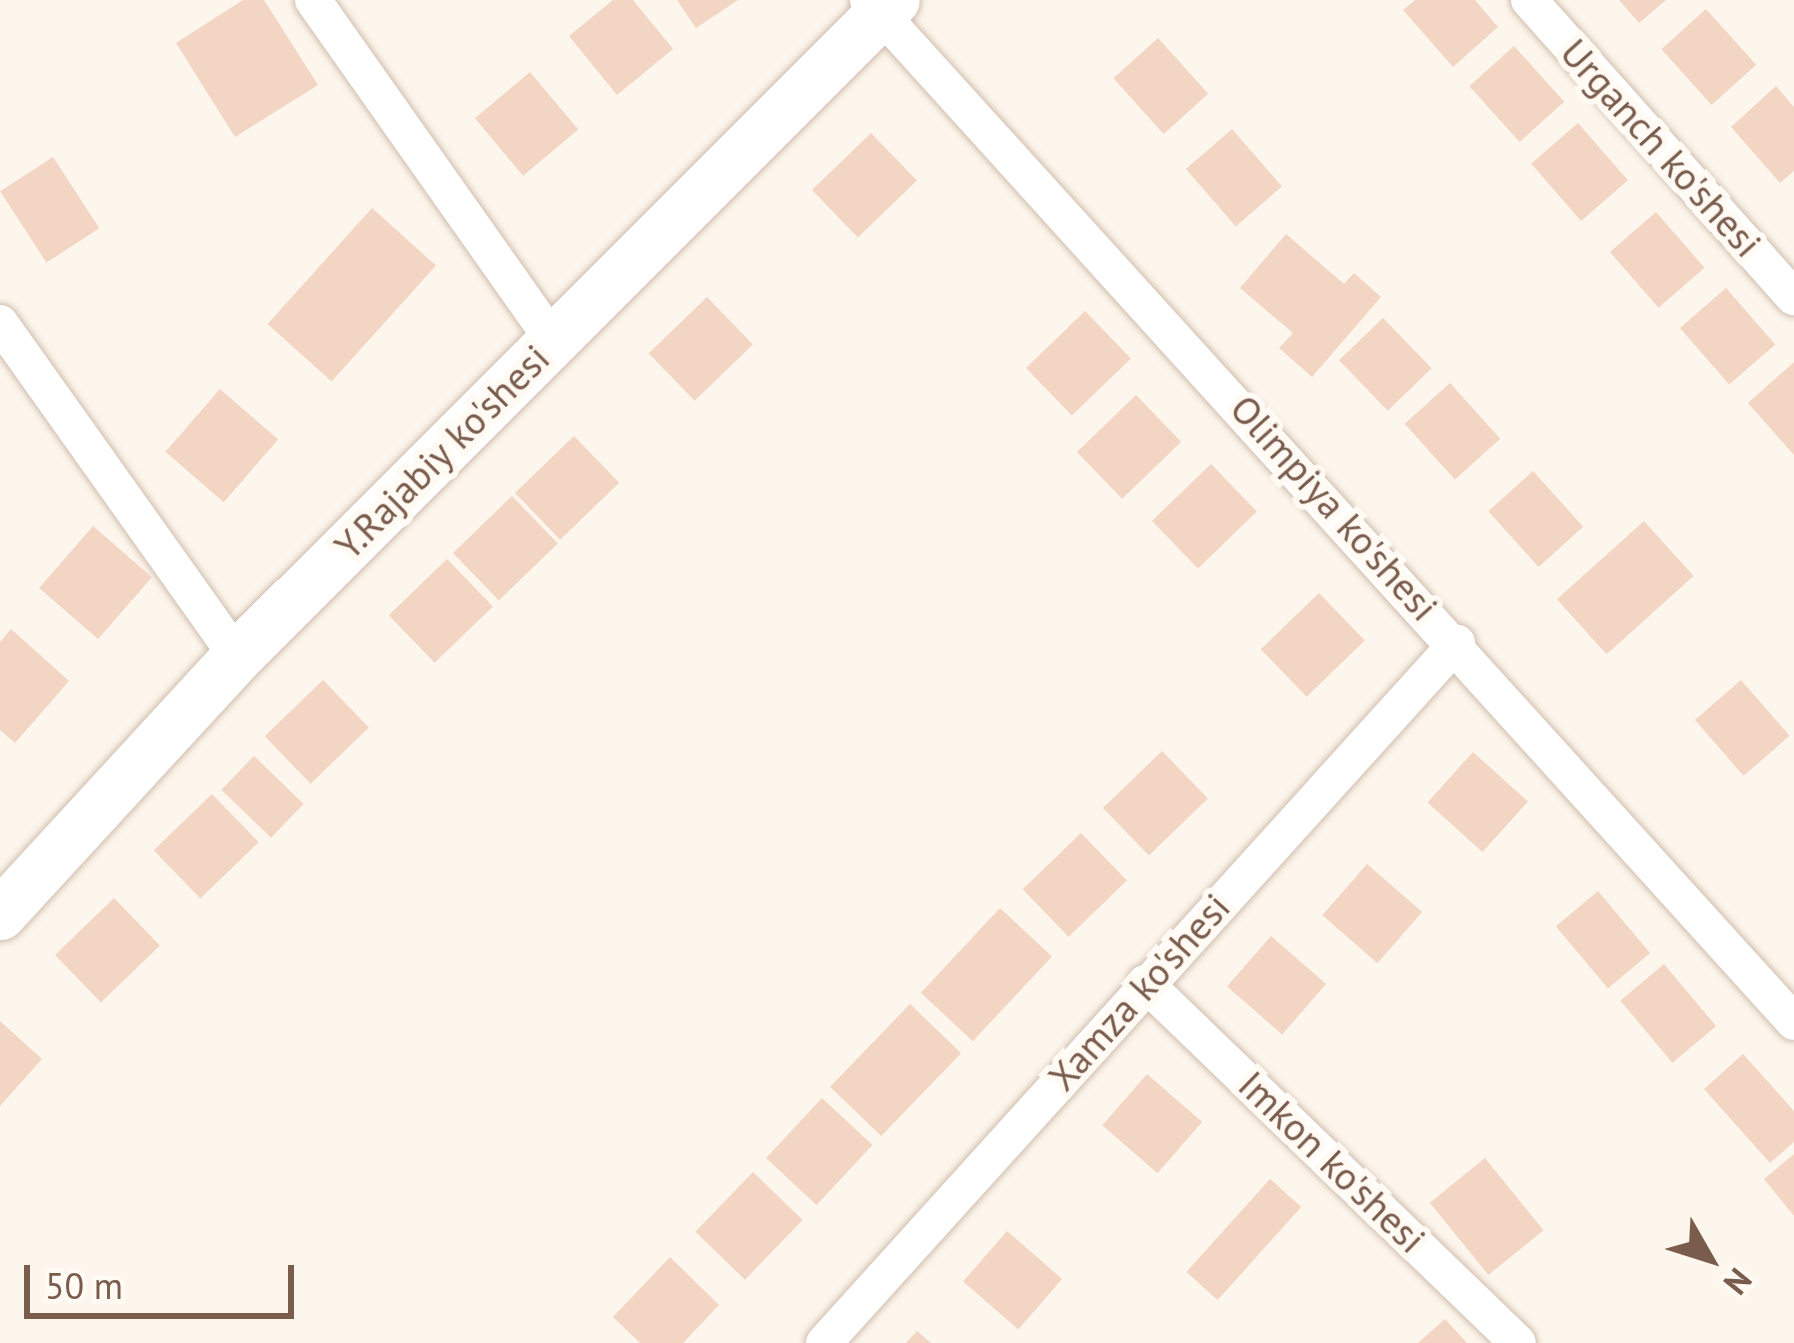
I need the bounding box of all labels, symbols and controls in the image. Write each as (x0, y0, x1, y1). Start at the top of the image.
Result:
street label: Urganch ko'shesi (1551, 29, 1771, 267)
street label: Y.Rajabiy ko'shesi (325, 335, 559, 569)
street label: Olimpiya ko'shesi (1221, 386, 1447, 630)
street label: Xamza ko'shesi (1038, 884, 1240, 1100)
street label: Imkon ko'shesi (1229, 1061, 1435, 1263)
north arrow (1650, 1199, 1770, 1319)
scale bar (30, 1241, 300, 1315)
text: N (1715, 1260, 1762, 1304)
text: 50 m (45, 1262, 123, 1309)

